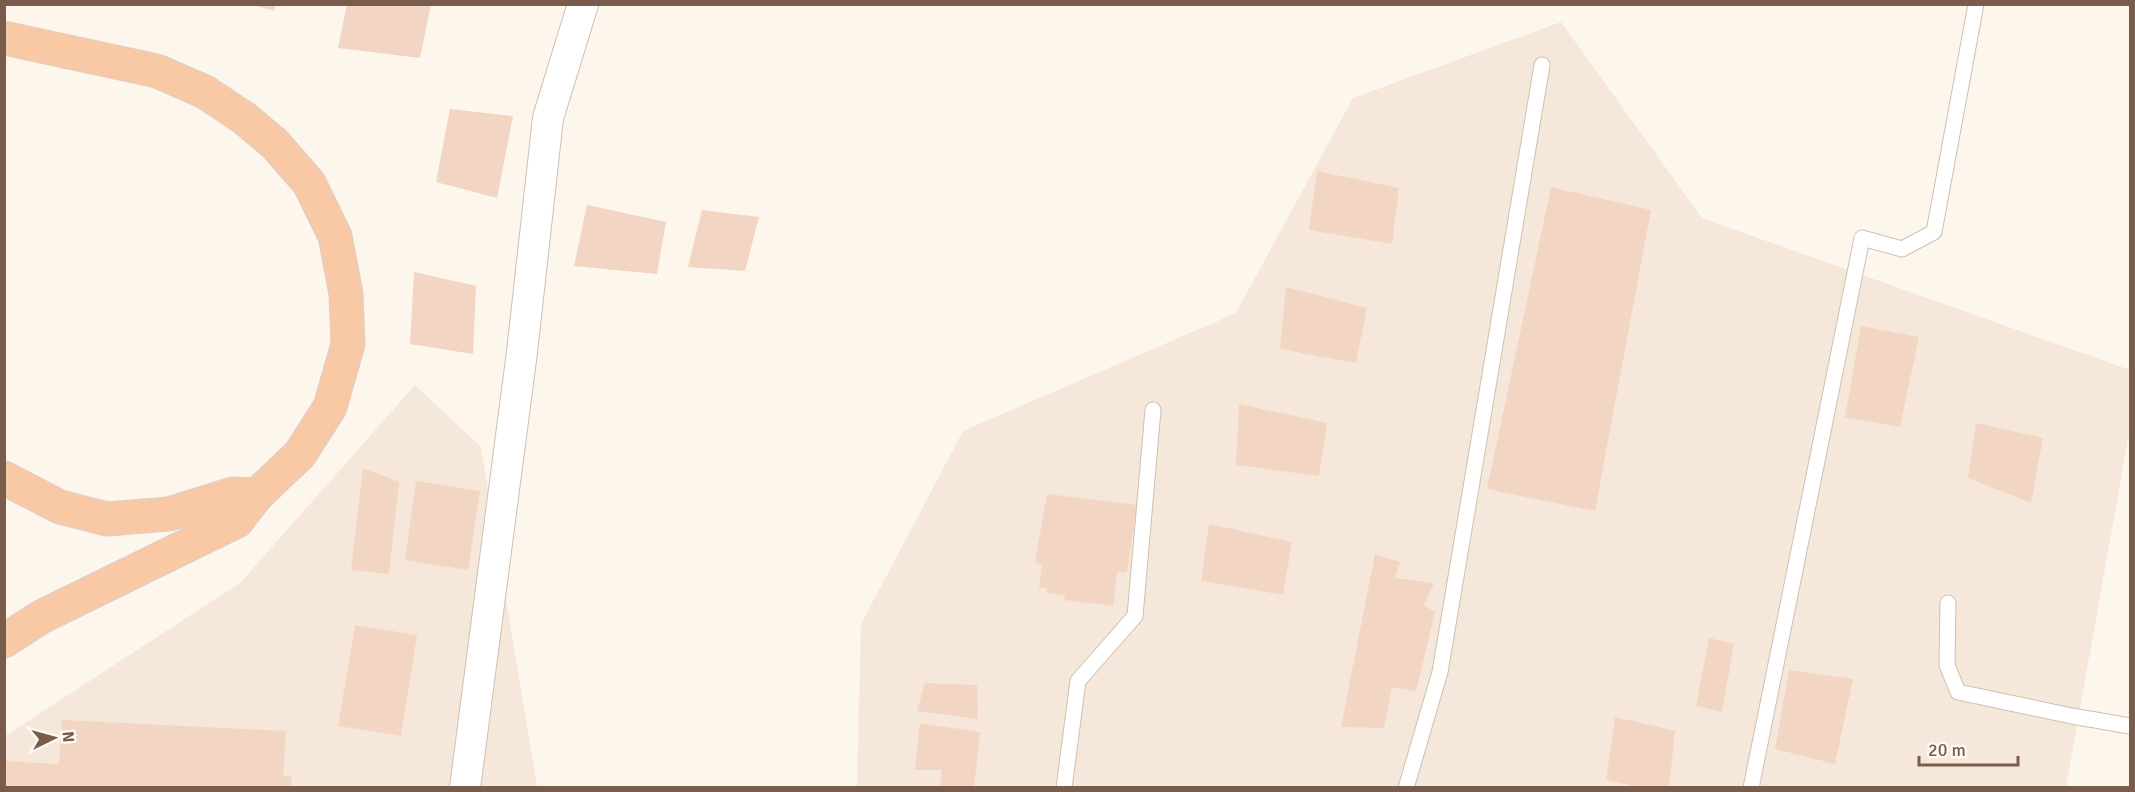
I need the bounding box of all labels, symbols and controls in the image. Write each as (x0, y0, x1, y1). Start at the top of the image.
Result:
north arrow (24, 708, 84, 768)
scale bar (1919, 729, 2018, 767)
text: N (57, 730, 78, 743)
text: 20 m (1928, 739, 1966, 761)

